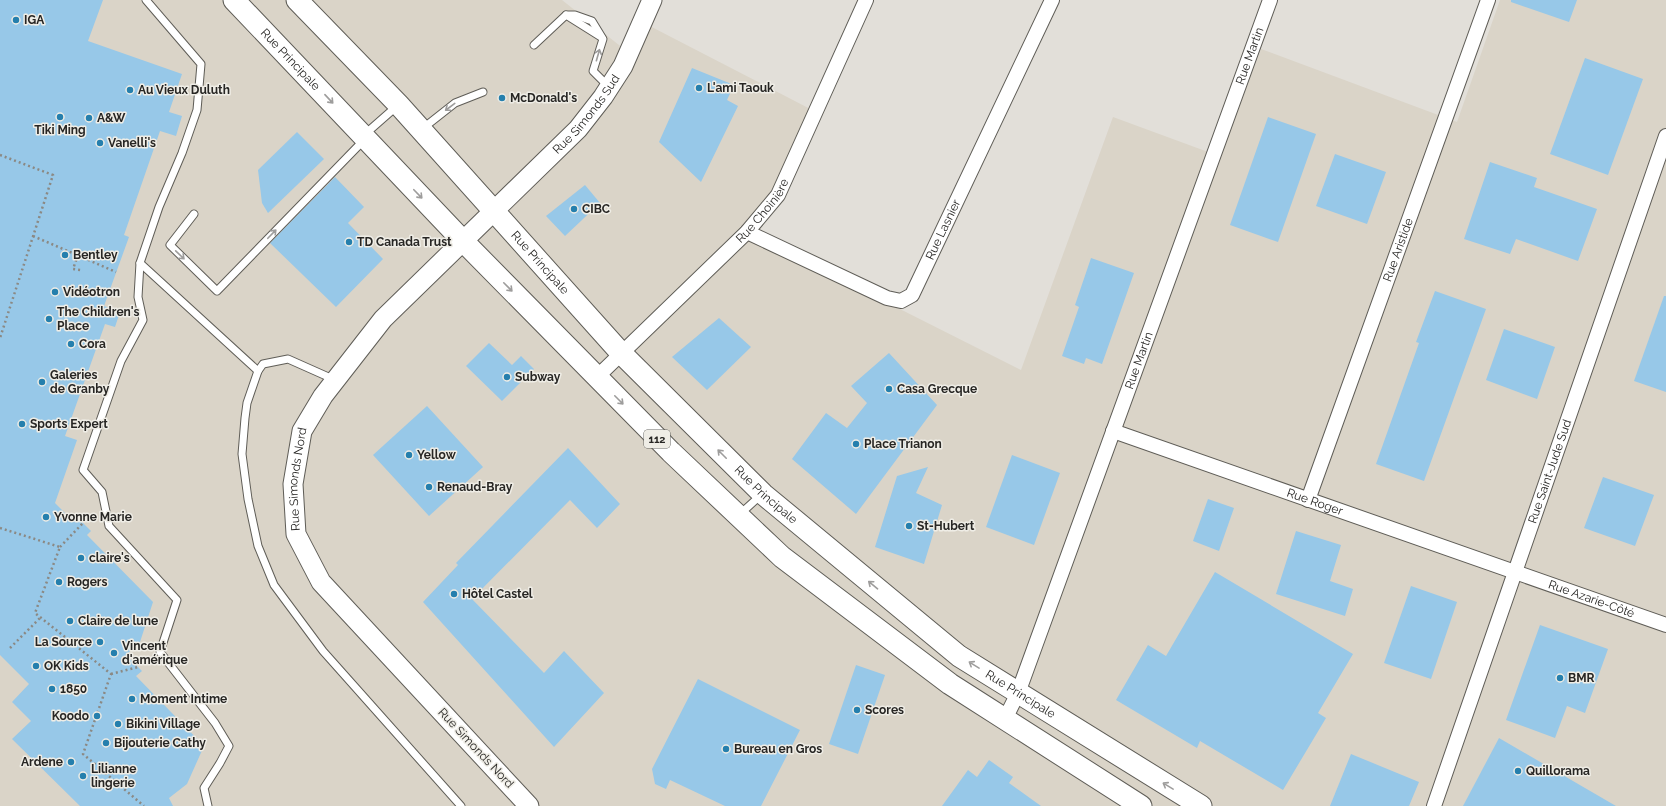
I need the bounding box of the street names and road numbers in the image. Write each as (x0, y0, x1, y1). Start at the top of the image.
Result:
street label: Rue Martin (1233, 25, 1266, 86)
street label: Rue Principale (258, 26, 323, 93)
street label: Rue Simonds Sud (550, 72, 623, 157)
street label: Rue Choinière (733, 177, 791, 246)
street label: Rue Lasnier (923, 196, 964, 262)
street label: Rue Aristide (1380, 216, 1416, 283)
street label: Rue Principale (508, 228, 572, 297)
street label: Rue Martin (1122, 330, 1156, 391)
street label: Rue Saint-Jude Sud (1525, 418, 1574, 525)
street label: Rue Simonds Nord (286, 426, 309, 531)
road number: 112 (644, 430, 670, 448)
street label: Rue Principale (732, 463, 800, 527)
street label: Rue Roger (1285, 486, 1346, 518)
street label: Rue Azarie-Côté (1546, 577, 1636, 620)
street label: Rue Principale (983, 667, 1058, 721)
street label: Rue Simonds Nord (435, 705, 517, 791)

